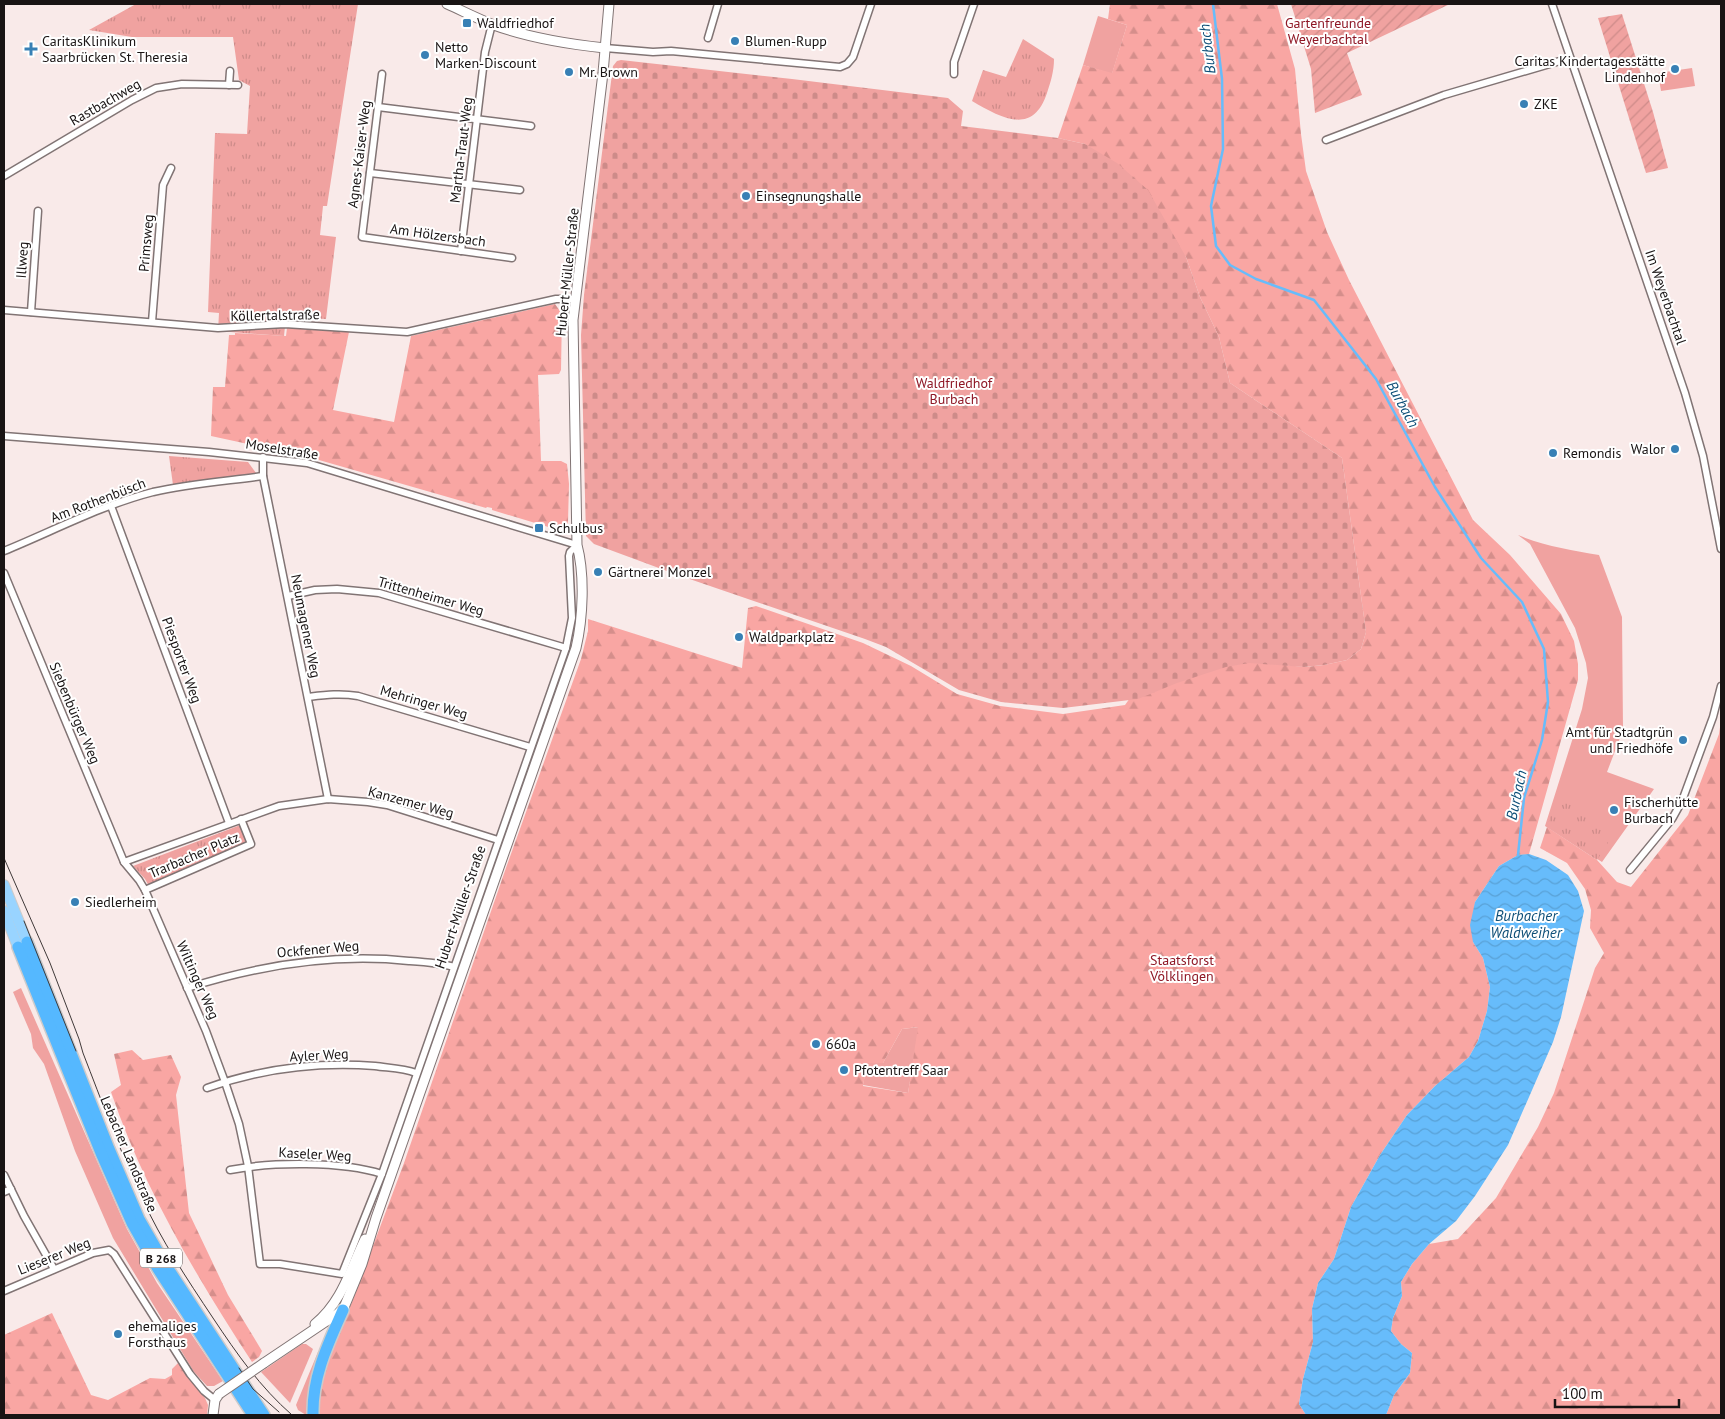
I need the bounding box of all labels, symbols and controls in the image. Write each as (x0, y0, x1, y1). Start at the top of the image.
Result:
place label: Waldfriedhof (477, 14, 554, 32)
park label: Gartenfreunde Weyerbachtal (1285, 14, 1371, 48)
marker: Waldfriedhof (461, 17, 473, 29)
water label: Burbach (1195, 23, 1219, 75)
place label: CaritasKlinikum Saarbrücken St. Theresia (42, 32, 188, 66)
place label: Blumen-Rupp (745, 32, 827, 50)
marker: Blumen-Rupp (729, 35, 741, 47)
place label: Netto Marken-Discount (435, 38, 537, 72)
marker: CaritasKlinikum Saarbrücken St. Theresia (24, 42, 38, 56)
marker: Netto Marken-Discount (419, 49, 431, 61)
place label: Caritas Kindertagesstätte Lindenhof (1514, 52, 1666, 86)
place label: Mr. Brown (579, 63, 638, 81)
marker: Caritas Kindertagesstätte Lindenhof (1669, 63, 1681, 75)
marker: Mr. Brown (563, 66, 575, 78)
street label: Rastbachweg (66, 74, 144, 130)
place label: ZKE (1534, 95, 1558, 113)
street label: Martha-Traut-Weg (446, 96, 476, 204)
marker: ZKE (1518, 98, 1530, 110)
street label: Agnes-Kaiser-Weg (343, 99, 375, 209)
place label: Einsegnungshalle (756, 187, 861, 205)
marker: Einsegnungshalle (740, 190, 752, 202)
street label: Hubert-Müller-Straße (551, 207, 583, 337)
street label: Primsweg (135, 213, 157, 273)
street label: Am Hölzersbach (389, 219, 487, 251)
street label: Illweg (12, 241, 32, 279)
street label: Im Weyerbachtal (1641, 247, 1691, 347)
street label: Köllertalstraße (230, 305, 320, 325)
park label: Waldfriedhof Burbach (916, 374, 993, 408)
water label: Burbach (1383, 377, 1424, 431)
street label: Moselstraße (244, 434, 320, 464)
place label: Walor (1631, 440, 1665, 458)
marker: Walor (1669, 443, 1681, 455)
place label: Remondis (1563, 444, 1622, 462)
marker: Remondis (1547, 447, 1559, 459)
street label: Am Rothenbüsch (48, 474, 148, 526)
place label: Schulbus (549, 519, 603, 537)
marker: Schulbus (533, 522, 545, 534)
place label: Gärtnerei Monzel (608, 563, 711, 581)
marker: Gärtnerei Monzel (592, 566, 604, 578)
street label: Neumagener Weg (287, 572, 325, 680)
street label: Trittenheimer Weg (376, 572, 486, 620)
street label: Piesporter Weg (158, 615, 206, 705)
place label: Waldparkplatz (749, 628, 834, 646)
marker: Waldparkplatz (733, 631, 745, 643)
street label: Siebenbürger Weg (45, 659, 105, 767)
street label: Mehringer Weg (378, 681, 470, 723)
place label: Amt für Stadtgrün und Friedhöfe (1566, 723, 1673, 757)
marker: Amt für Stadtgrün und Friedhöfe (1677, 734, 1689, 746)
water label: Burbach (1501, 768, 1531, 822)
street label: Kanzemer Weg (366, 782, 456, 822)
place label: Fischerhütte Burbach (1624, 793, 1698, 827)
marker: Fischerhütte Burbach (1608, 804, 1620, 816)
street label: Trarbacher Platz (146, 828, 242, 882)
street label: Hubert-Müller-Straße (430, 843, 490, 971)
place label: Siedlerheim (85, 893, 157, 911)
marker: Siedlerheim (69, 896, 81, 908)
water label: Burbacher Waldweiher (1490, 906, 1563, 942)
street label: Ockfener Weg (276, 936, 360, 962)
street label: Wiltinger Weg (173, 938, 223, 1022)
park label: Staatsforst Völklingen (1149, 951, 1214, 985)
place label: 660a (826, 1035, 856, 1053)
marker: 660a (810, 1038, 822, 1050)
street label: Ayler Weg (289, 1044, 349, 1066)
place label: Pfotentreff Saar (854, 1061, 949, 1079)
marker: Pfotentreff Saar (838, 1064, 850, 1076)
street label: Lebacher Landstraße (96, 1093, 162, 1215)
street label: Kaseler Weg (278, 1143, 352, 1165)
street label: Lieserer Weg (15, 1233, 93, 1279)
road number: B 268 (140, 1248, 182, 1268)
place label: ehemaliges Forsthaus (128, 1317, 197, 1351)
marker: ehemaliges Forsthaus (112, 1328, 124, 1340)
scale bar (1555, 1376, 1679, 1408)
text: 100 m (1562, 1384, 1603, 1403)

